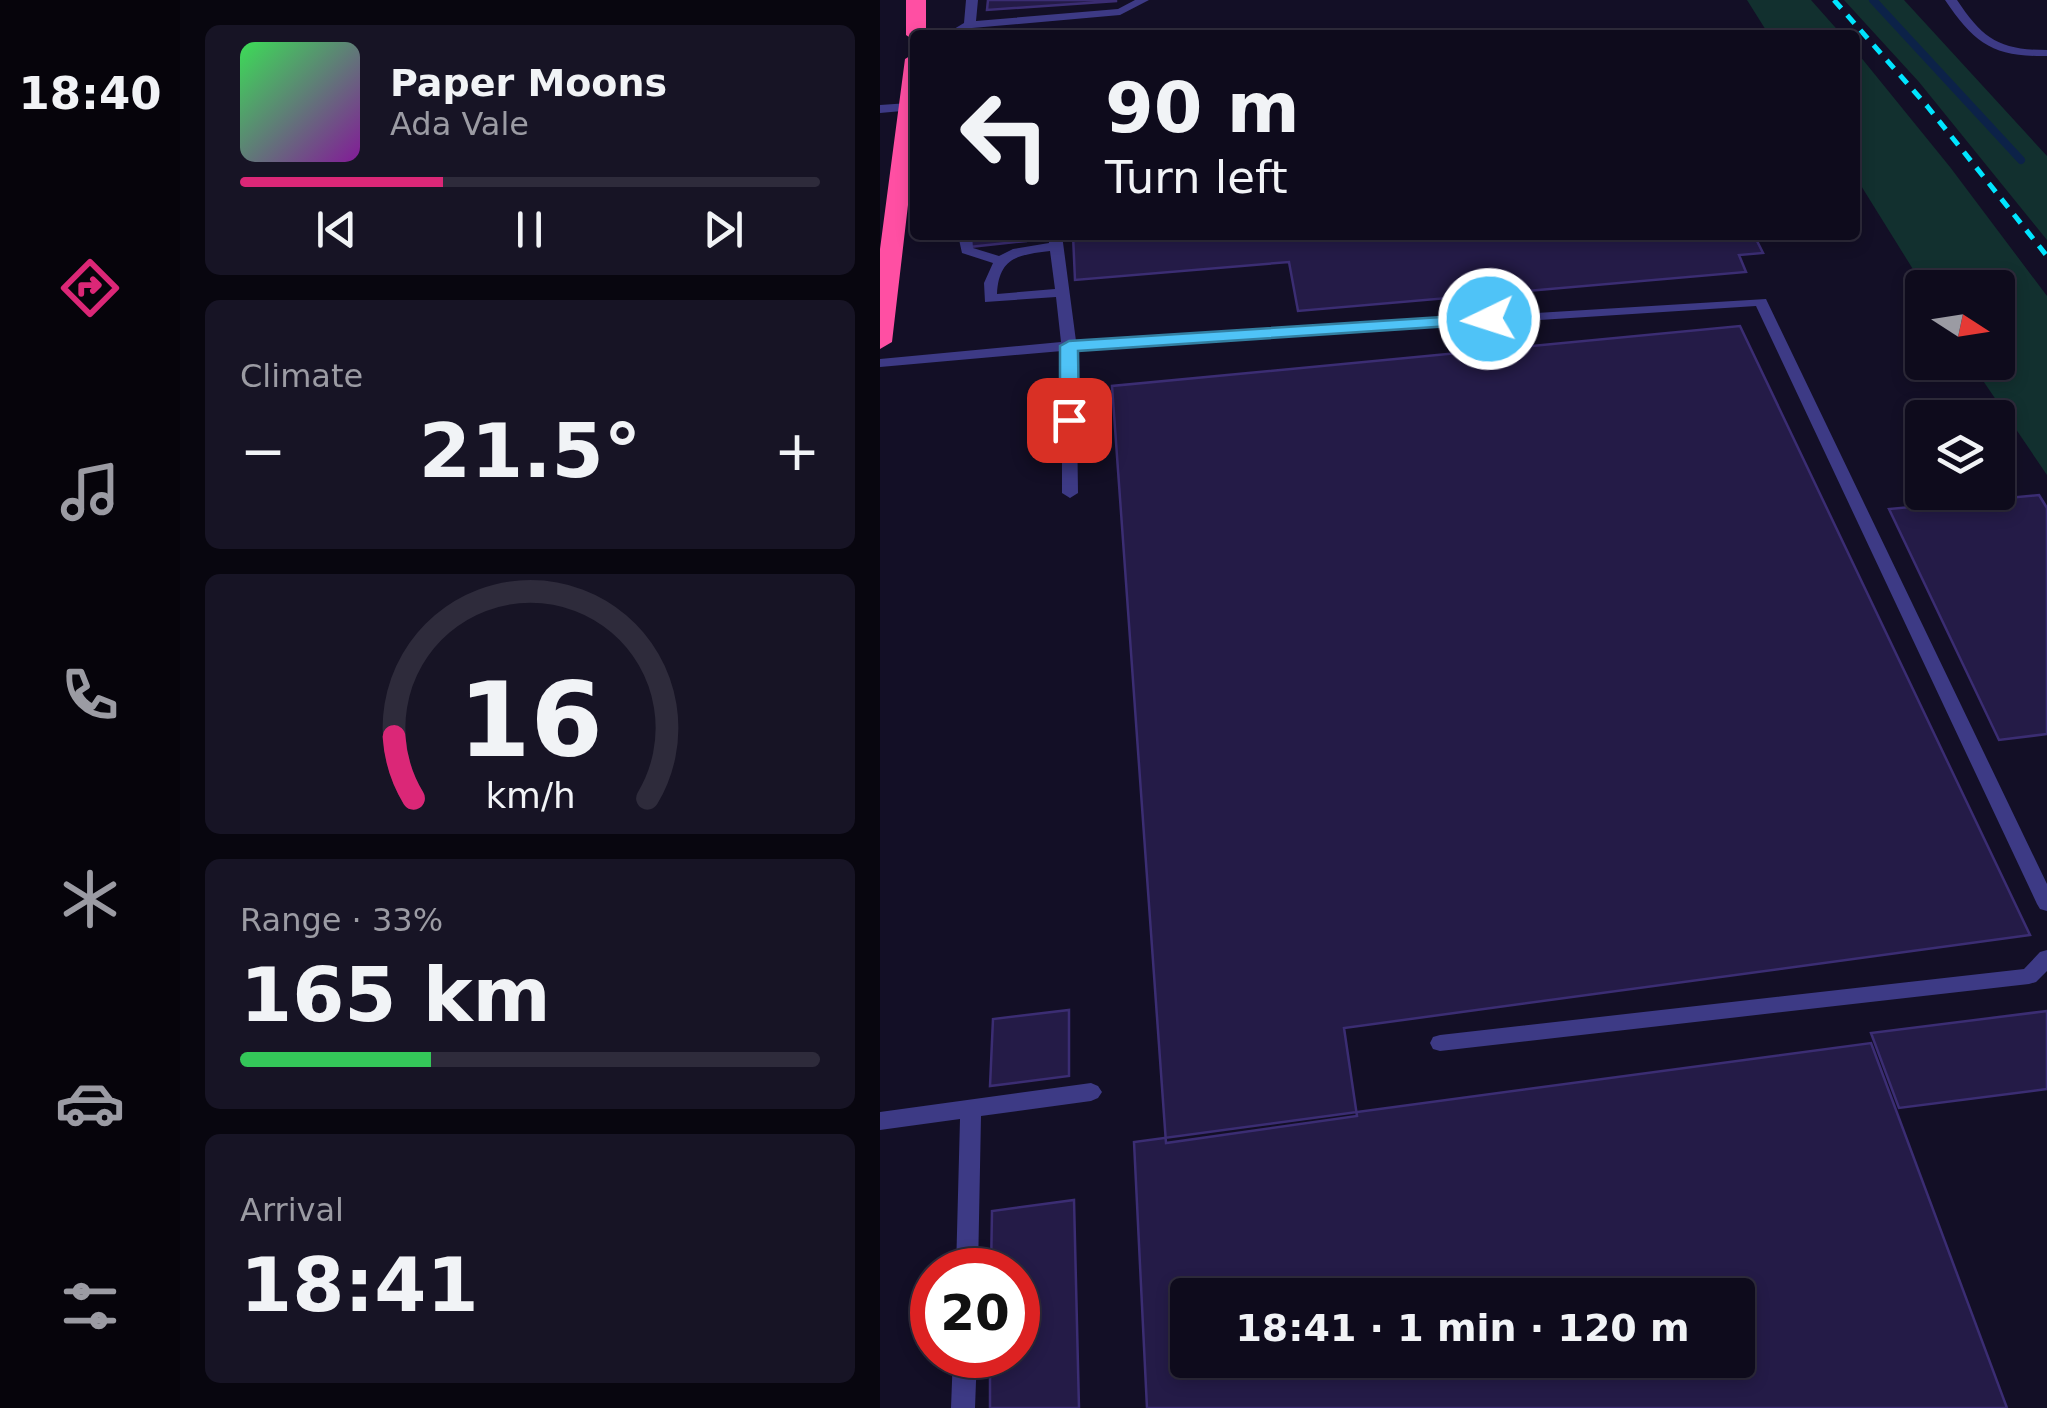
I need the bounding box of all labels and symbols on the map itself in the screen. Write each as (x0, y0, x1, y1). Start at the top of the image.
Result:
position arrow (1437, 267, 1541, 371)
north arrow (1905, 270, 2015, 380)
pin (1027, 378, 1112, 463)
speed limit sign: 20 (910, 1248, 1040, 1378)

